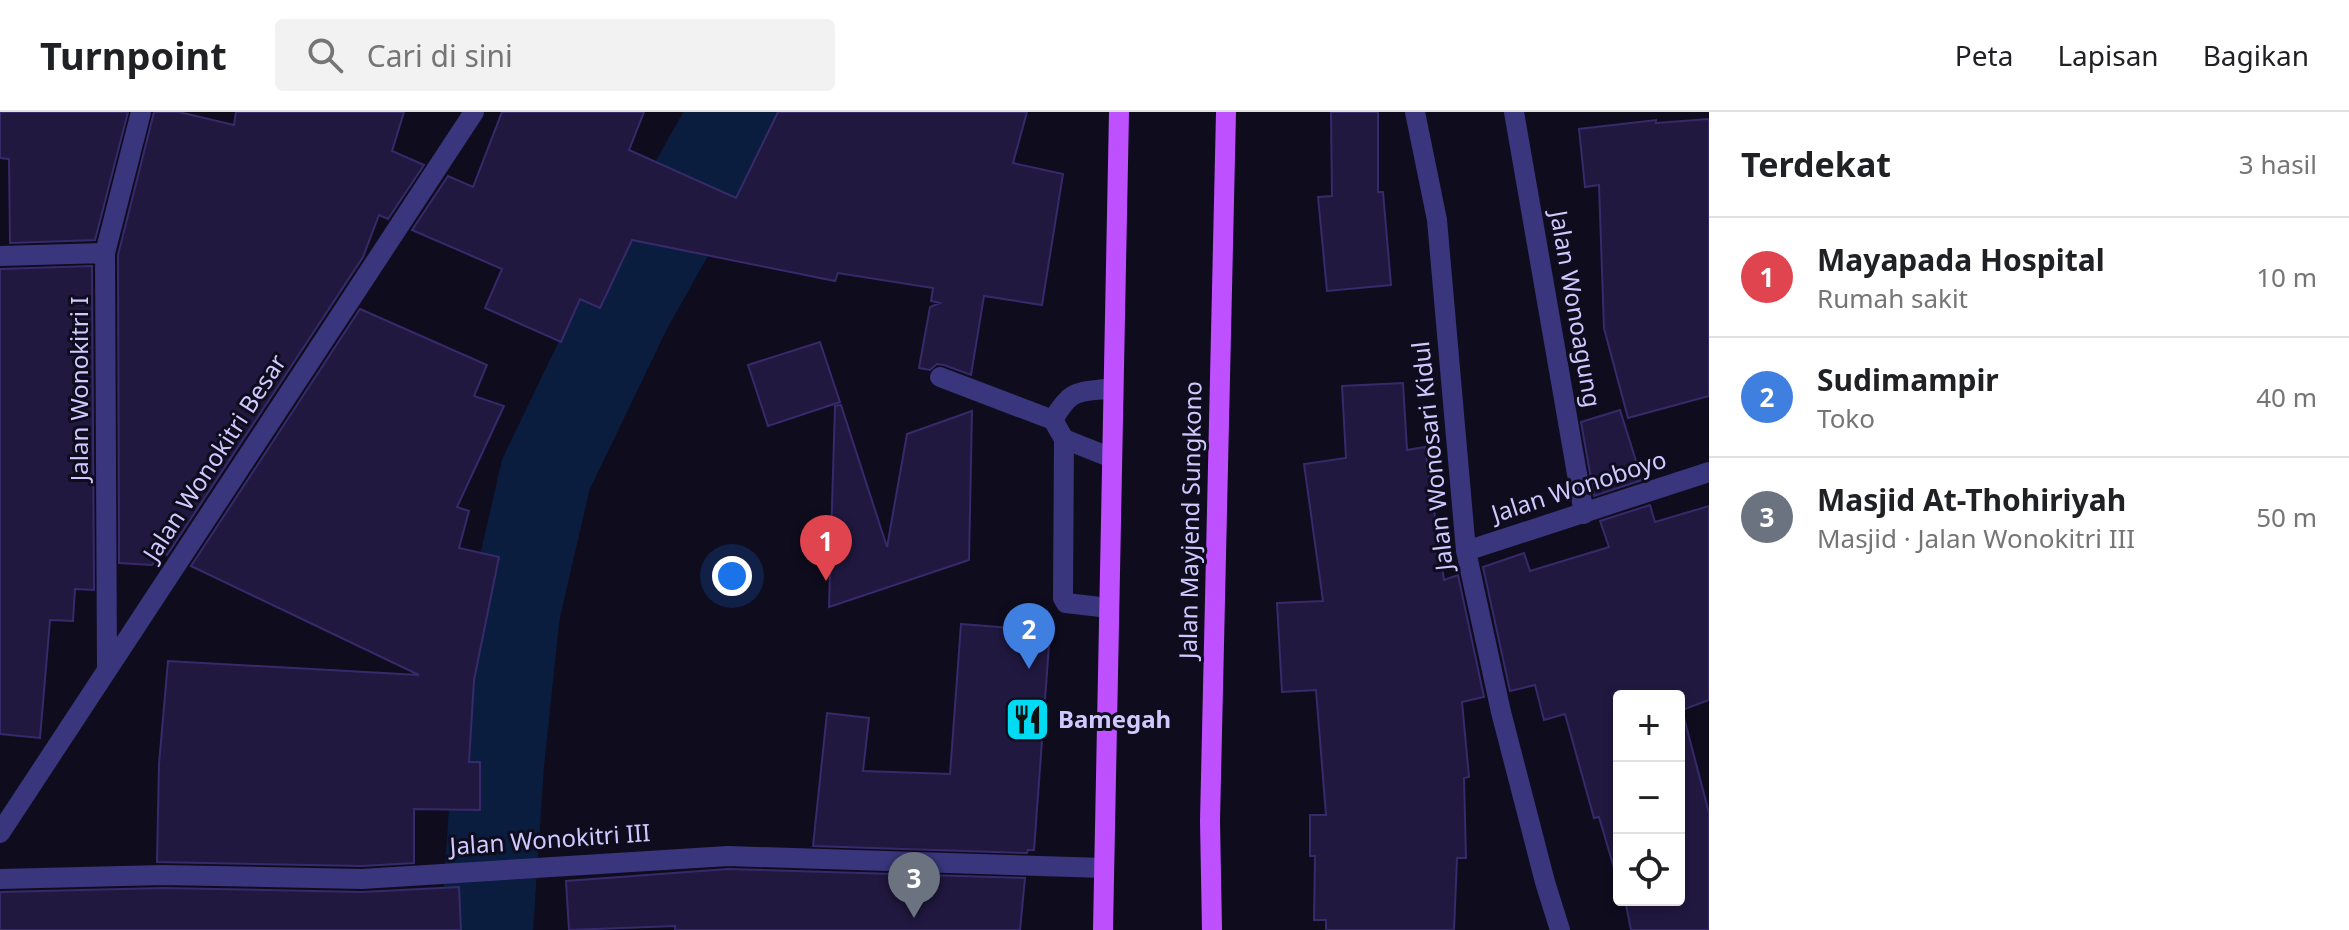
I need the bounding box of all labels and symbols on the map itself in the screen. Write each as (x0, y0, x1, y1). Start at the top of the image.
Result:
street label: Jalan Wonoagung (1543, 206, 1610, 410)
street label: Jalan Wonokitri I (62, 297, 95, 483)
street label: Jalan Wonosari Kidul (1403, 340, 1460, 575)
street label: Jalan Wonokitri Besar (133, 347, 293, 569)
street label: Jalan Mayjend Sungkono (1171, 381, 1208, 661)
street label: Jalan Wonoboyo (1485, 442, 1670, 530)
pin: 1 (800, 515, 852, 581)
your location (712, 556, 752, 596)
pin: 2 (1003, 603, 1055, 669)
restaurant icon: Bamegah (1003, 696, 1051, 744)
place label: Bamegah (1058, 702, 1171, 735)
street label: Jalan Wonokitri III (447, 815, 651, 862)
pin: 3 (888, 852, 940, 918)

